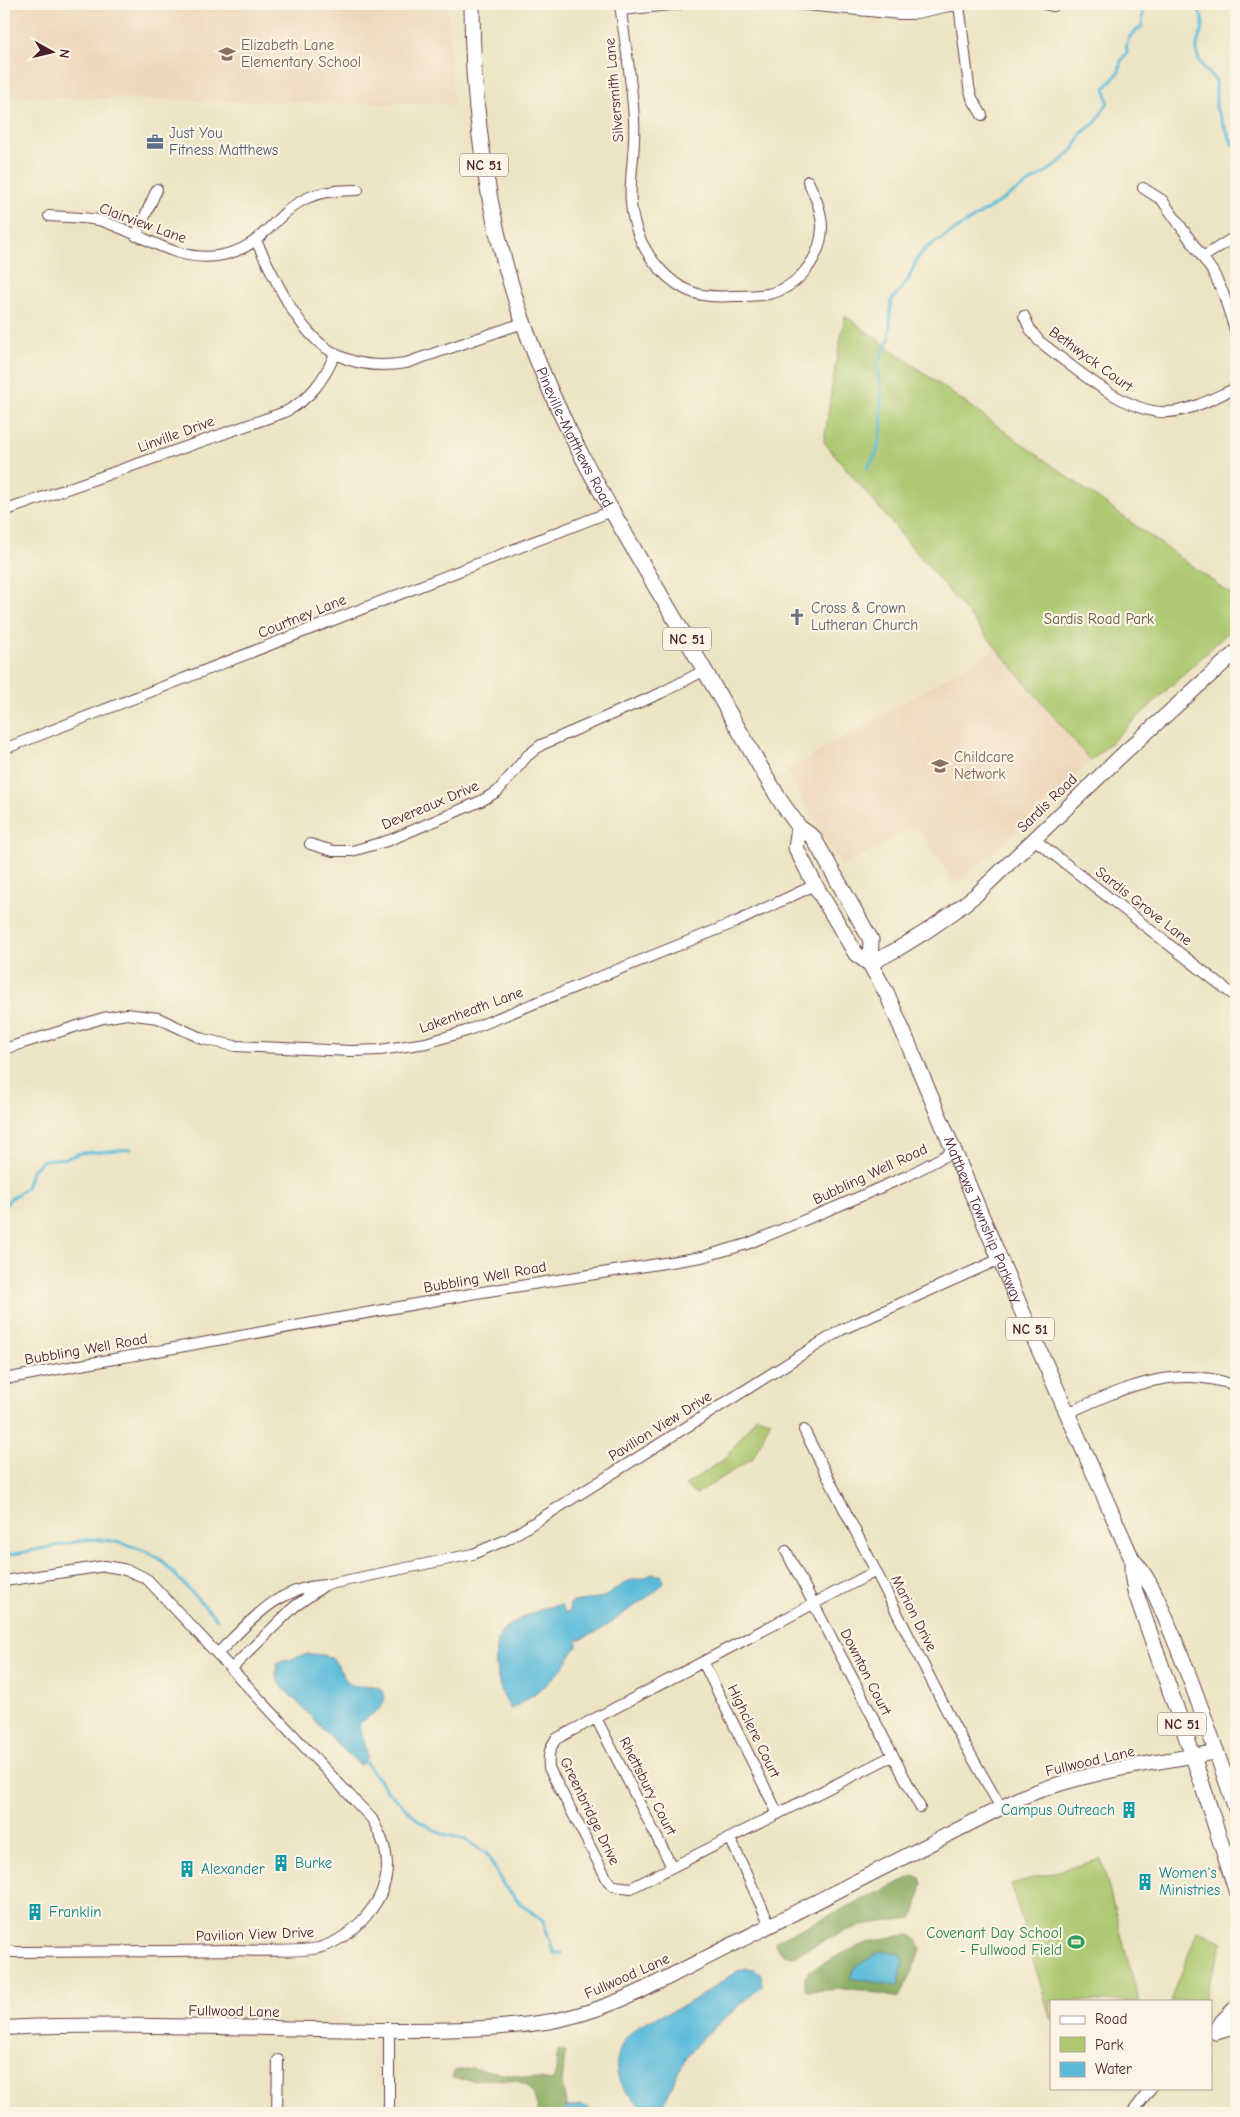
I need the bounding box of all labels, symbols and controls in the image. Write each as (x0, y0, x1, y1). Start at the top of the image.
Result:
north arrow (28, 28, 78, 78)
place label: Elizabeth Lane Elementary School (241, 36, 361, 71)
street label: Silversmith Lane (600, 37, 628, 143)
school or university icon: Elizabeth Lane Elementary School (217, 44, 237, 64)
text: N (55, 48, 73, 59)
place label: Just You Fitness Matthews (169, 124, 278, 159)
office icon: Just You Fitness Matthews (145, 132, 165, 152)
road number: NC 51 (460, 154, 508, 176)
street label: Clairview Lane (97, 199, 190, 247)
street label: Bethwyck Court (1046, 323, 1137, 396)
street label: Pineville-Matthews Road (532, 364, 617, 511)
street label: Linville Drive (135, 412, 217, 456)
street label: Courtney Lane (255, 590, 349, 642)
place label: Cross & Crown Lutheran Church (811, 599, 918, 634)
church icon: Cross & Crown Lutheran Church (787, 607, 807, 627)
park label: Sardis Road Park (1044, 610, 1155, 628)
road number: NC 51 (663, 628, 711, 650)
place label: Childcare Network (954, 748, 1015, 783)
school or university icon: Childcare Network (930, 756, 950, 776)
street label: Sardis Road (1013, 770, 1081, 836)
street label: Devereaux Drive (379, 776, 482, 833)
street label: Sardis Grove Lane (1092, 863, 1196, 950)
street label: Lakenheath Lane (417, 983, 526, 1037)
street label: Matthews Township Parkway (940, 1134, 1027, 1306)
street label: Bubbling Well Road (810, 1140, 930, 1208)
street label: Bubbling Well Road (422, 1257, 548, 1297)
road number: NC 51 (1006, 1318, 1054, 1340)
street label: Bubbling Well Road (23, 1329, 149, 1369)
street label: Pavilion View Drive (605, 1387, 715, 1465)
street label: Marion Drive (887, 1572, 941, 1655)
street label: Downton Court (836, 1626, 896, 1719)
street label: Highclere Court (724, 1681, 785, 1781)
road number: NC 51 (1158, 1712, 1206, 1736)
street label: Rhettsbury Court (616, 1734, 681, 1839)
street label: Fullwood Lane (1044, 1742, 1137, 1780)
street label: Greenbridge Drive (556, 1754, 624, 1868)
building icon: Campus Outreach (1119, 1800, 1139, 1820)
place label: Campus Outreach (1001, 1801, 1115, 1819)
building icon: Burke (271, 1853, 291, 1873)
place label: Burke (295, 1854, 333, 1872)
building icon: Alexander (177, 1859, 197, 1879)
place label: Alexander (201, 1860, 265, 1878)
place label: Women's Ministries (1159, 1864, 1220, 1899)
building icon: Women's Ministries (1135, 1872, 1155, 1892)
building icon: Franklin (25, 1902, 45, 1922)
place label: Franklin (49, 1903, 102, 1921)
street label: Pavilion View Drive (196, 1923, 315, 1945)
place label: Covenant Day School - Fullwood Field (926, 1924, 1062, 1959)
sports icon: Covenant Day School - Fullwood Field (1066, 1932, 1086, 1952)
street label: Fullwood Lane (582, 1949, 673, 2003)
legend (1050, 2000, 1212, 2090)
street label: Fullwood Lane (188, 2001, 280, 2021)
text: Road (1095, 2010, 1127, 2028)
text: Park (1095, 2036, 1124, 2054)
text: Water (1095, 2060, 1132, 2078)

